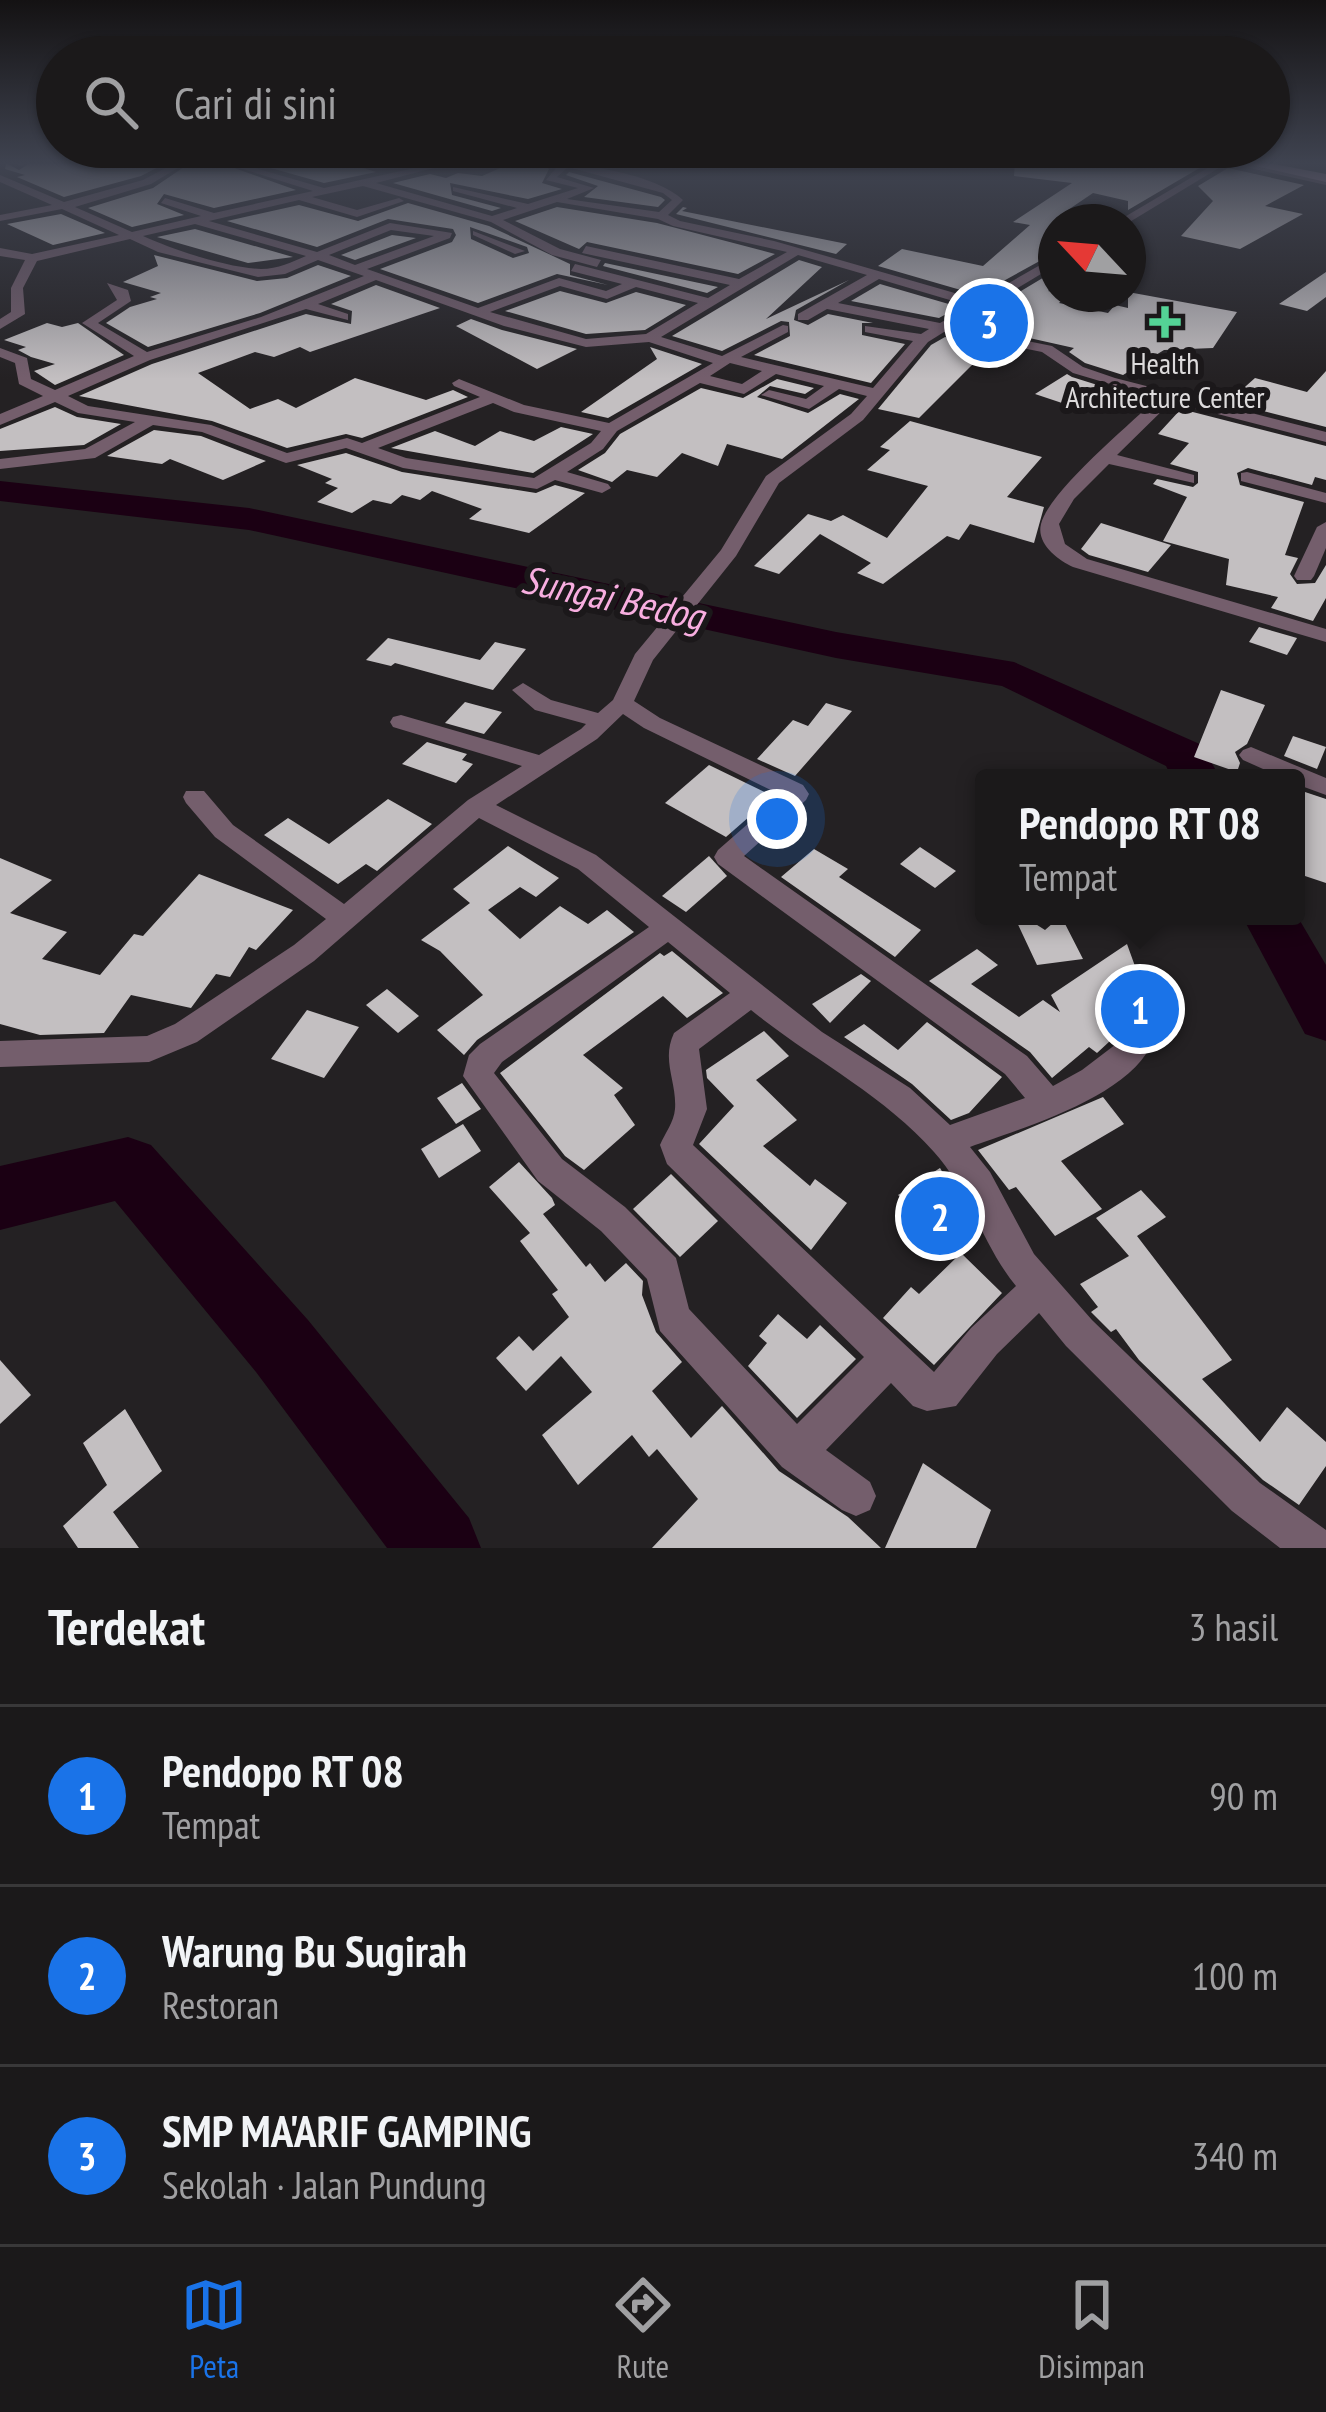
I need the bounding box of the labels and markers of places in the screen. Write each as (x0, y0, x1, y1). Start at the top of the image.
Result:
pin: 3 (950, 278, 1028, 368)
marker: Health Architecture Center (1149, 306, 1181, 338)
place label: Health Architecture Center (1066, 343, 1265, 416)
pin: 1 (1101, 964, 1179, 1054)
pin: 2 (901, 1171, 979, 1261)

